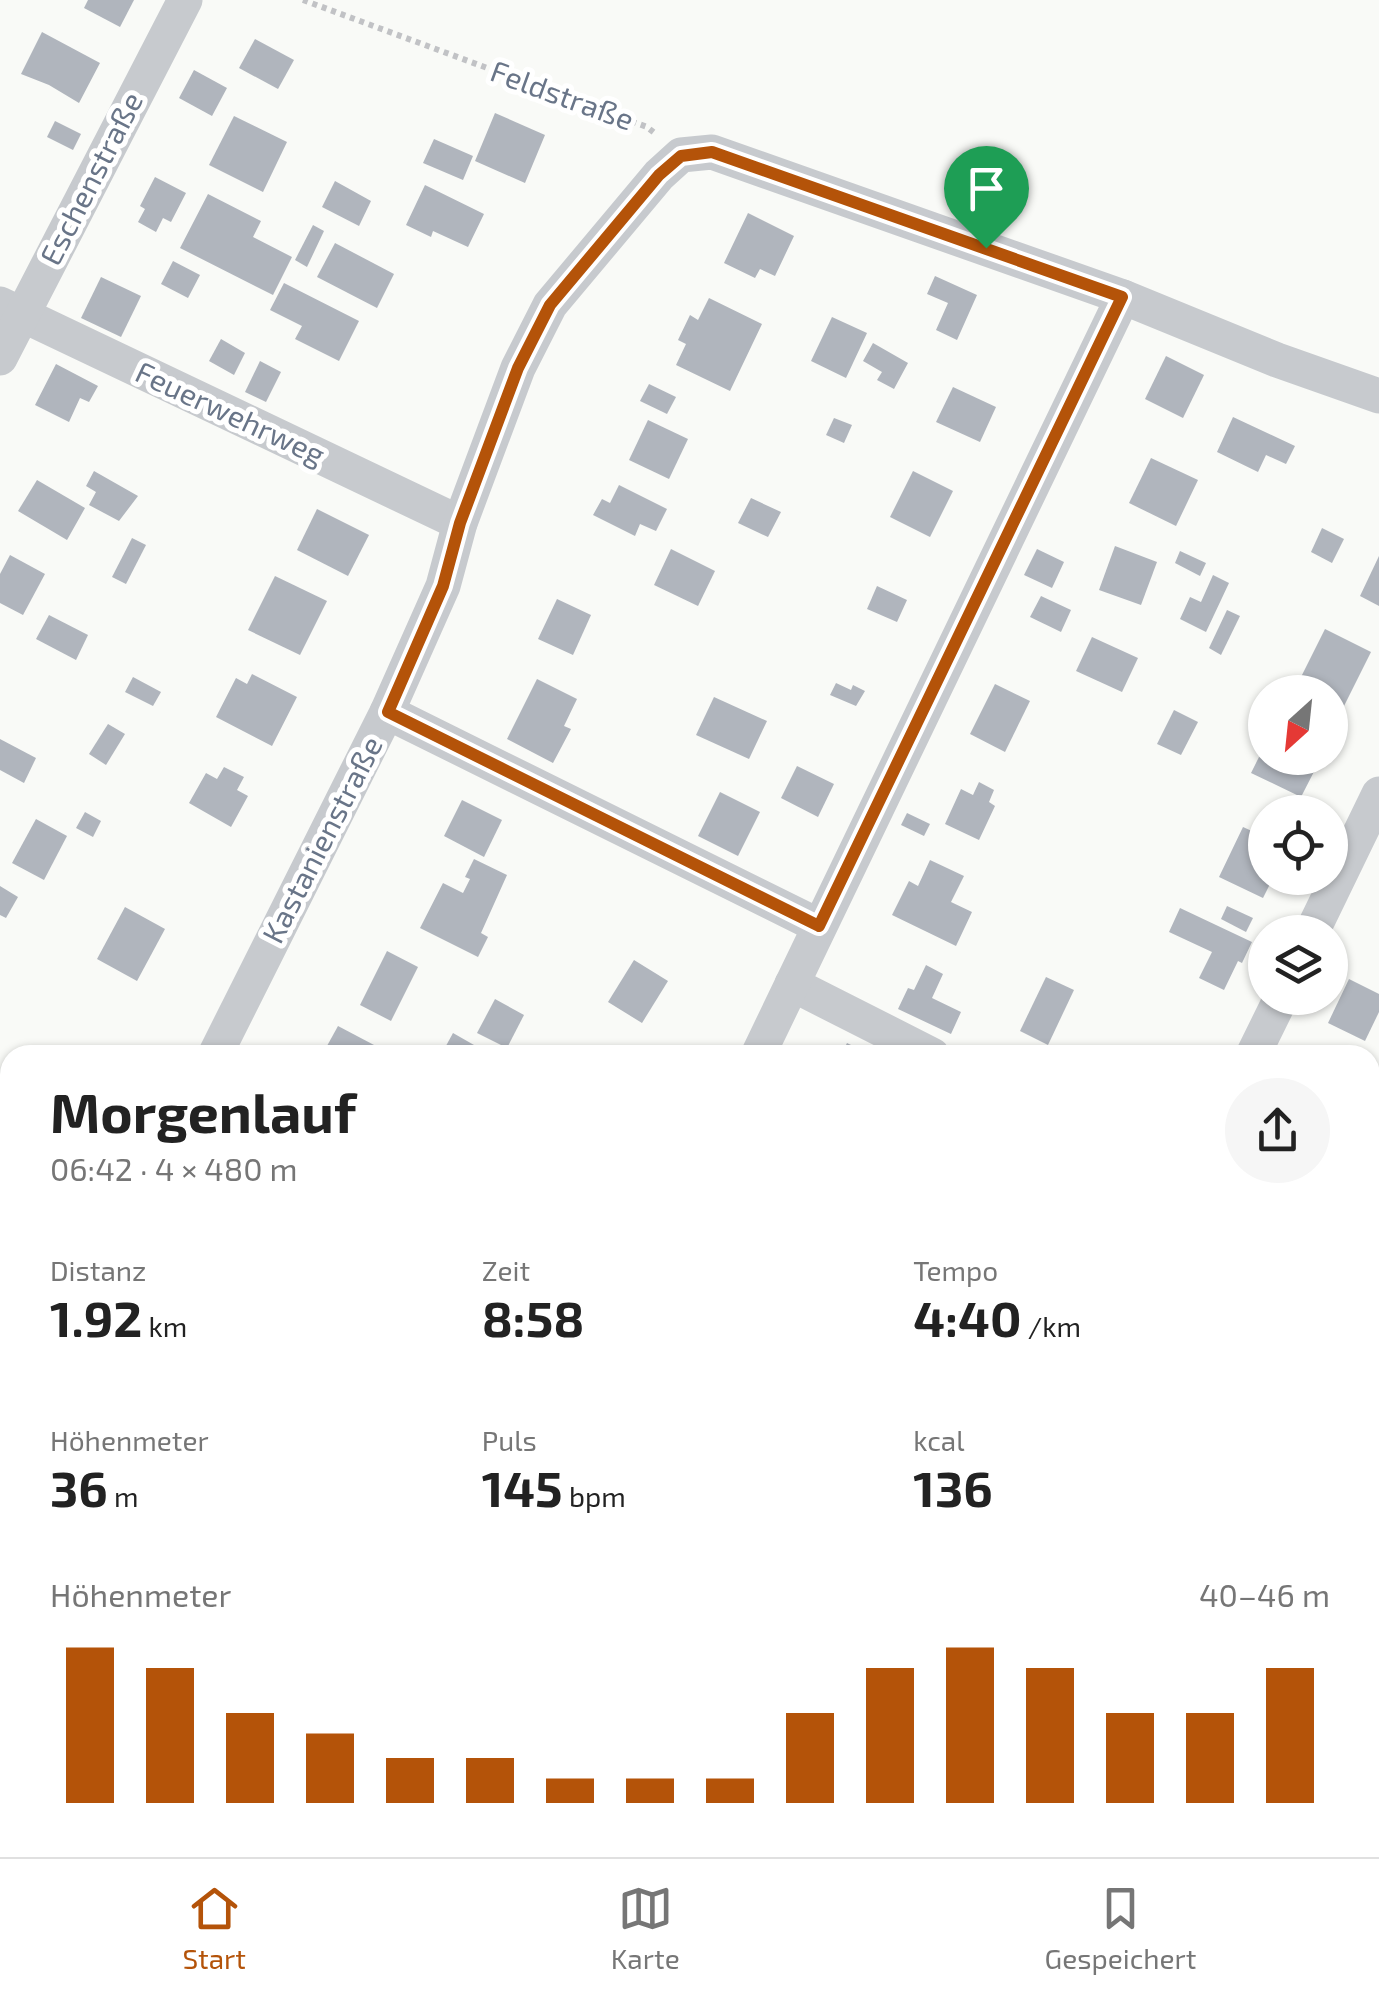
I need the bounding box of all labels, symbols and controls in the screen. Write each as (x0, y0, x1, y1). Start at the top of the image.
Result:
street label: Feldstraße (486, 52, 639, 137)
street label: Eschenstraße (31, 86, 149, 271)
pin (944, 146, 1029, 249)
icon: arrive (959, 161, 1014, 216)
street label: Feuerwehrweg (130, 353, 331, 472)
north arrow (1248, 675, 1348, 775)
map controls (1248, 675, 1348, 1015)
street label: Kastanienstraße (254, 730, 389, 949)
button: locate (1248, 795, 1348, 895)
button: layers (1248, 915, 1348, 1015)
text: Morgenlauf (50, 1078, 356, 1144)
button: share (1225, 1078, 1330, 1183)
text: 06:42 · 4 × 480 m (50, 1149, 298, 1187)
text: Distanz (50, 1253, 146, 1287)
text: Zeit (482, 1253, 530, 1287)
text: Tempo (913, 1253, 998, 1287)
text: 1.92 (50, 1287, 142, 1347)
text: 8:58 (482, 1287, 584, 1347)
text: 4:40 (913, 1287, 1021, 1347)
text: km (142, 1309, 187, 1343)
text: /km (1021, 1309, 1081, 1343)
text: Höhenmeter (50, 1423, 209, 1457)
text: Puls (482, 1423, 537, 1457)
text: kcal (913, 1423, 965, 1457)
text: 36 (50, 1457, 108, 1517)
text: 145 (482, 1457, 563, 1517)
text: 136 (913, 1457, 993, 1517)
text: m (108, 1479, 139, 1513)
text: bpm (563, 1479, 626, 1513)
text: Höhenmeter (50, 1575, 231, 1613)
text: 40–46 m (1199, 1575, 1330, 1613)
tab: Start (182, 1881, 246, 1975)
tab: Karte (611, 1881, 680, 1975)
tab: Gespeichert (1045, 1881, 1197, 1975)

